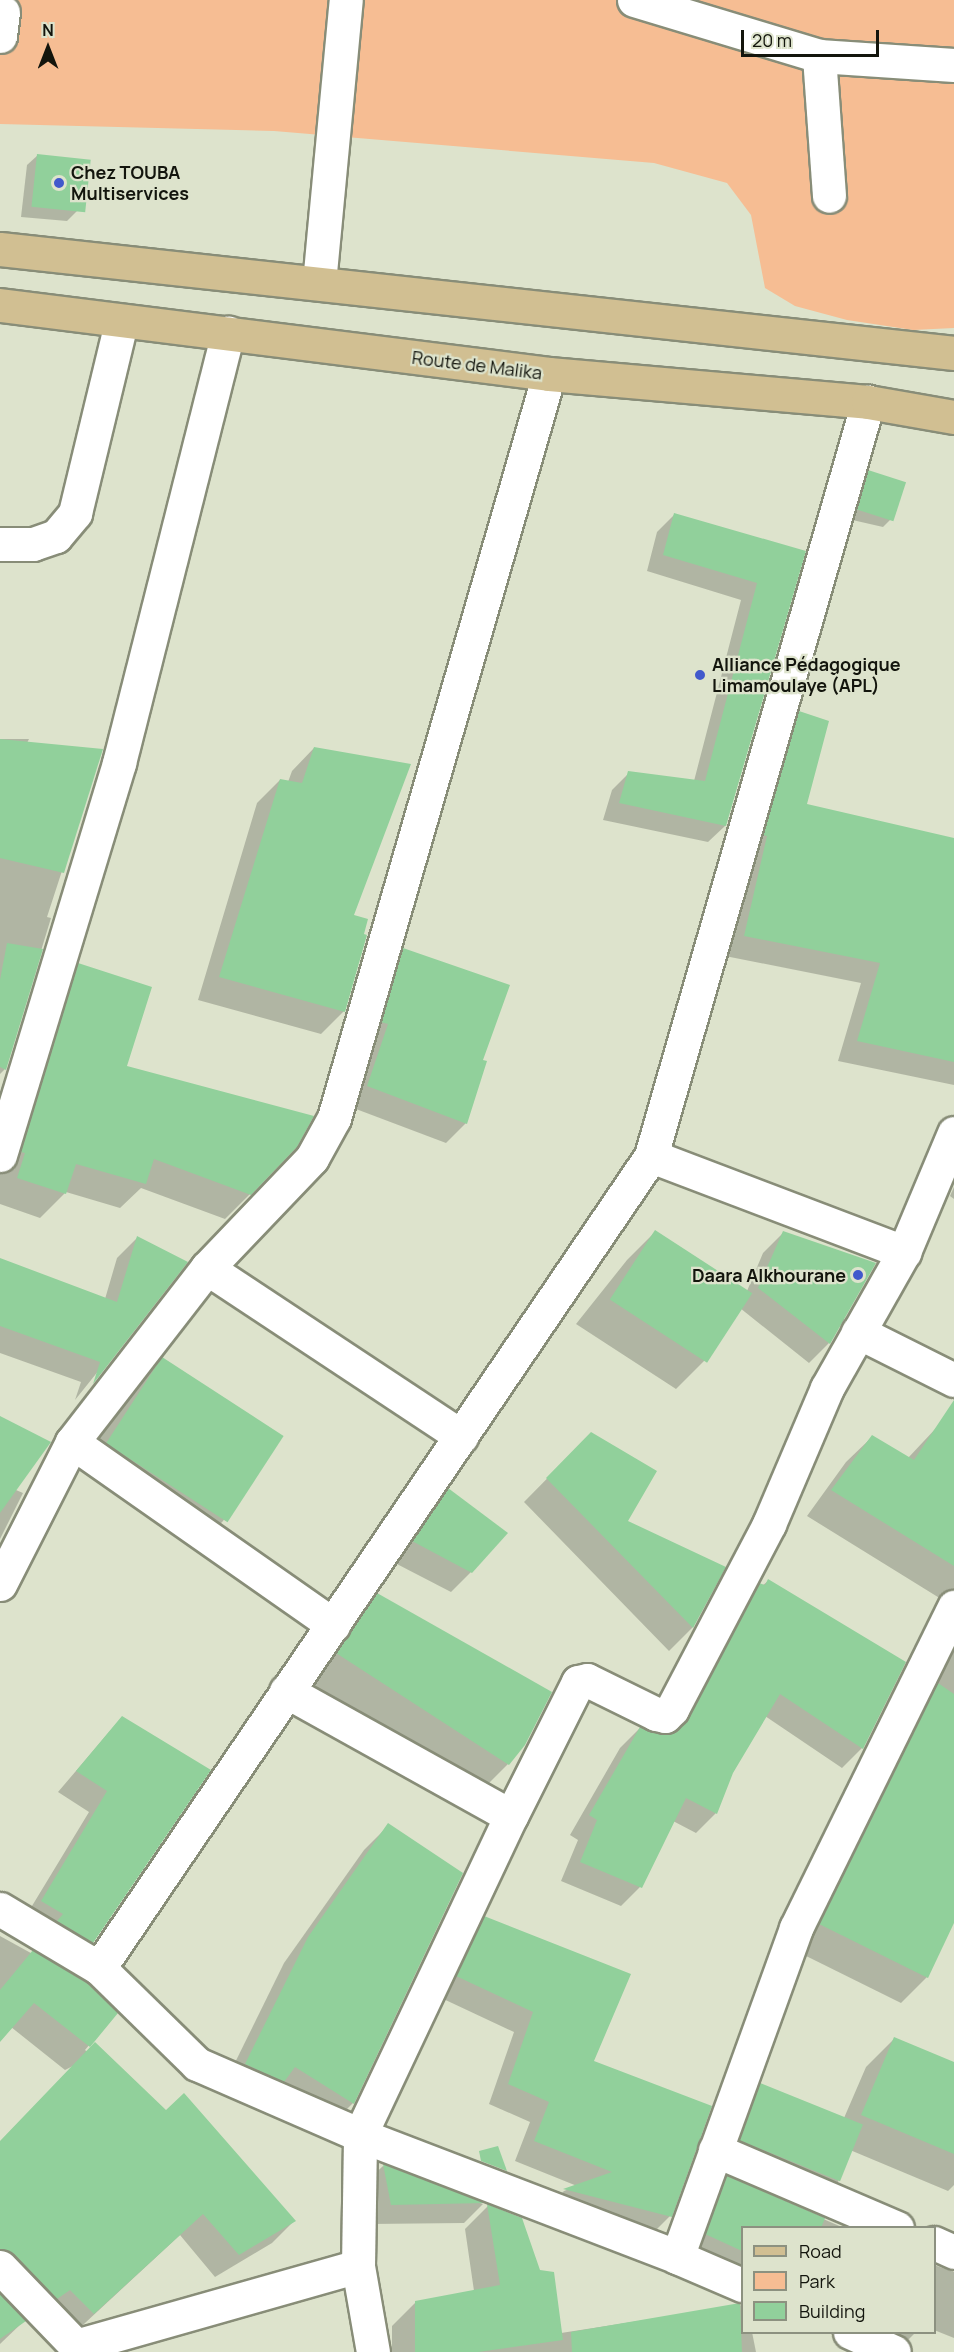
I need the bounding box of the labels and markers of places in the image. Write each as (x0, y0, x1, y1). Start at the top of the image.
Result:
place label: Chez TOUBA Multiservices (71, 162, 189, 204)
marker: Chez TOUBA Multiservices (52, 176, 66, 190)
place label: Alliance Pédagogique Limamoulaye (APL) (712, 654, 901, 696)
marker: Alliance Pédagogique Limamoulaye (APL) (693, 668, 707, 682)
place label: Daara Alkhourane (692, 1264, 846, 1286)
marker: Daara Alkhourane (851, 1268, 865, 1282)

